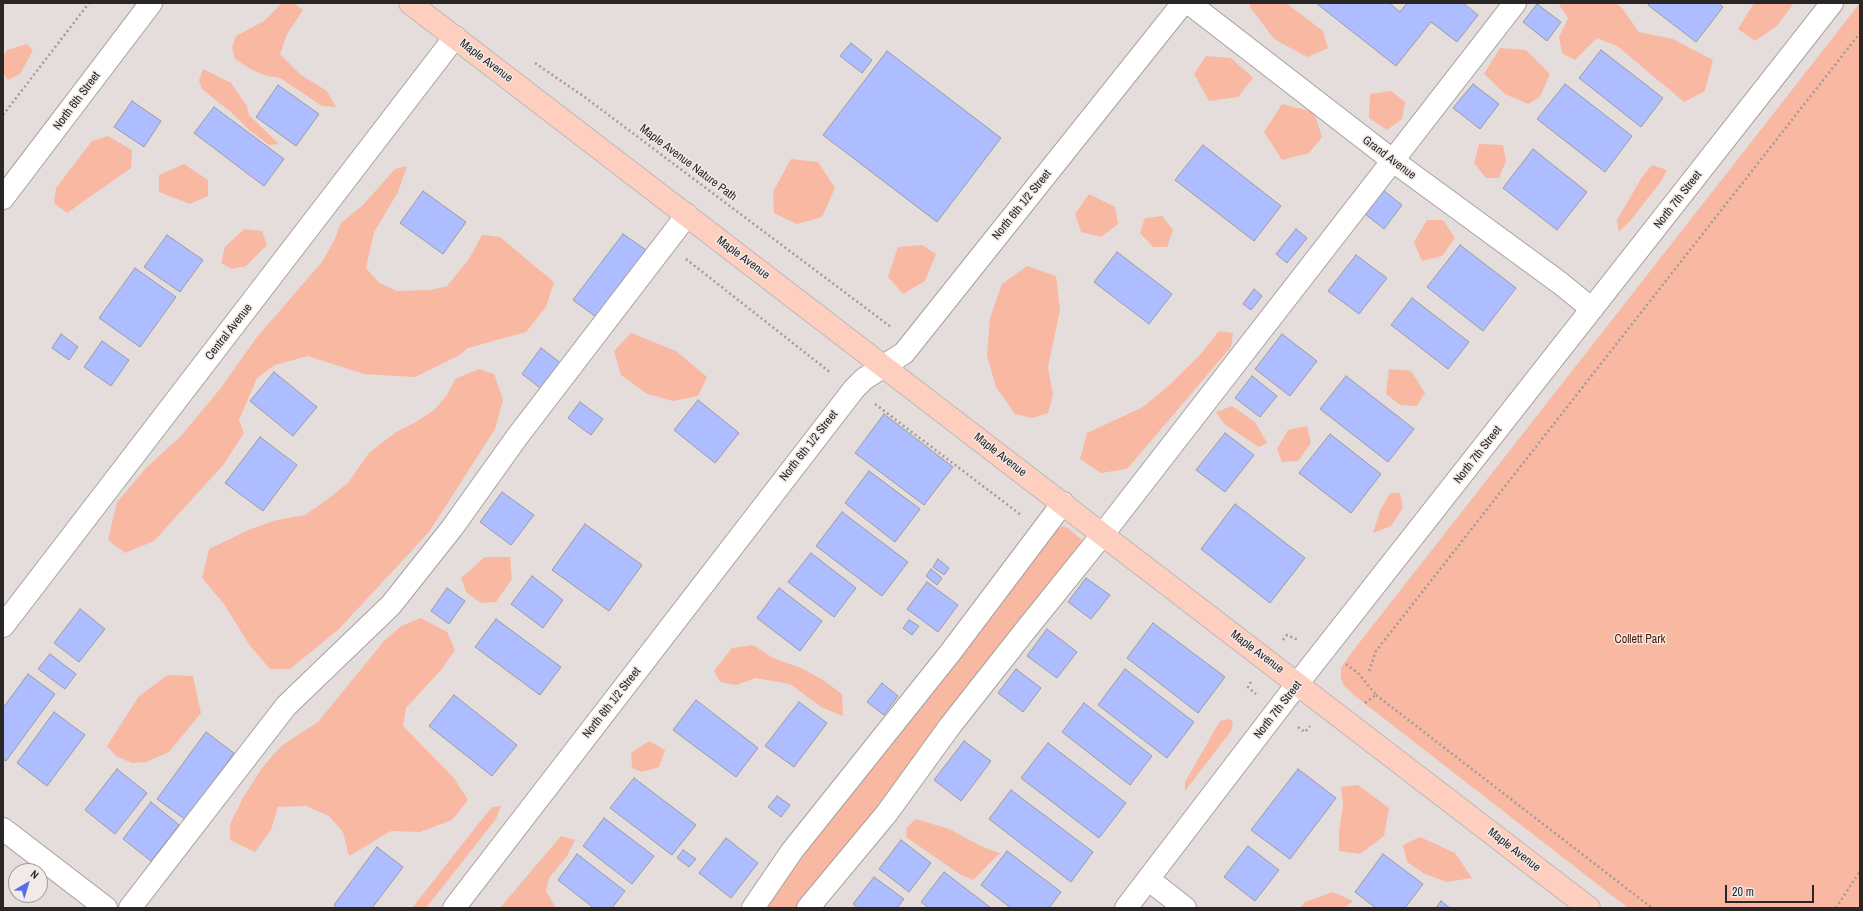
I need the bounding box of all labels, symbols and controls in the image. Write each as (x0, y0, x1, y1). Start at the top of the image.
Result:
street label: Maple Avenue (457, 36, 515, 86)
street label: North 6th Street (50, 69, 104, 133)
street label: Maple Avenue Nature Path (637, 122, 739, 204)
street label: Grand Avenue (1359, 133, 1419, 183)
street label: North 6th 1/2 Street (989, 167, 1055, 243)
street label: North 7th Street (1651, 168, 1705, 232)
street label: Maple Avenue (714, 233, 772, 283)
street label: Central Avenue (202, 301, 256, 363)
street label: North 6th 1/2 Street (777, 408, 841, 484)
street label: North 7th Street (1451, 423, 1505, 487)
street label: Maple Avenue (971, 430, 1029, 480)
street label: Maple Avenue (1228, 627, 1286, 677)
park label: Collett Park (1615, 633, 1665, 647)
street label: North 6th 1/2 Street (580, 665, 644, 741)
street label: North 7th Street (1251, 678, 1305, 742)
street label: Maple Avenue (1485, 825, 1543, 875)
north arrow (8, 863, 48, 903)
text: N (28, 867, 42, 882)
scale bar (1727, 877, 1816, 903)
text: 20 m (1732, 884, 1754, 900)

